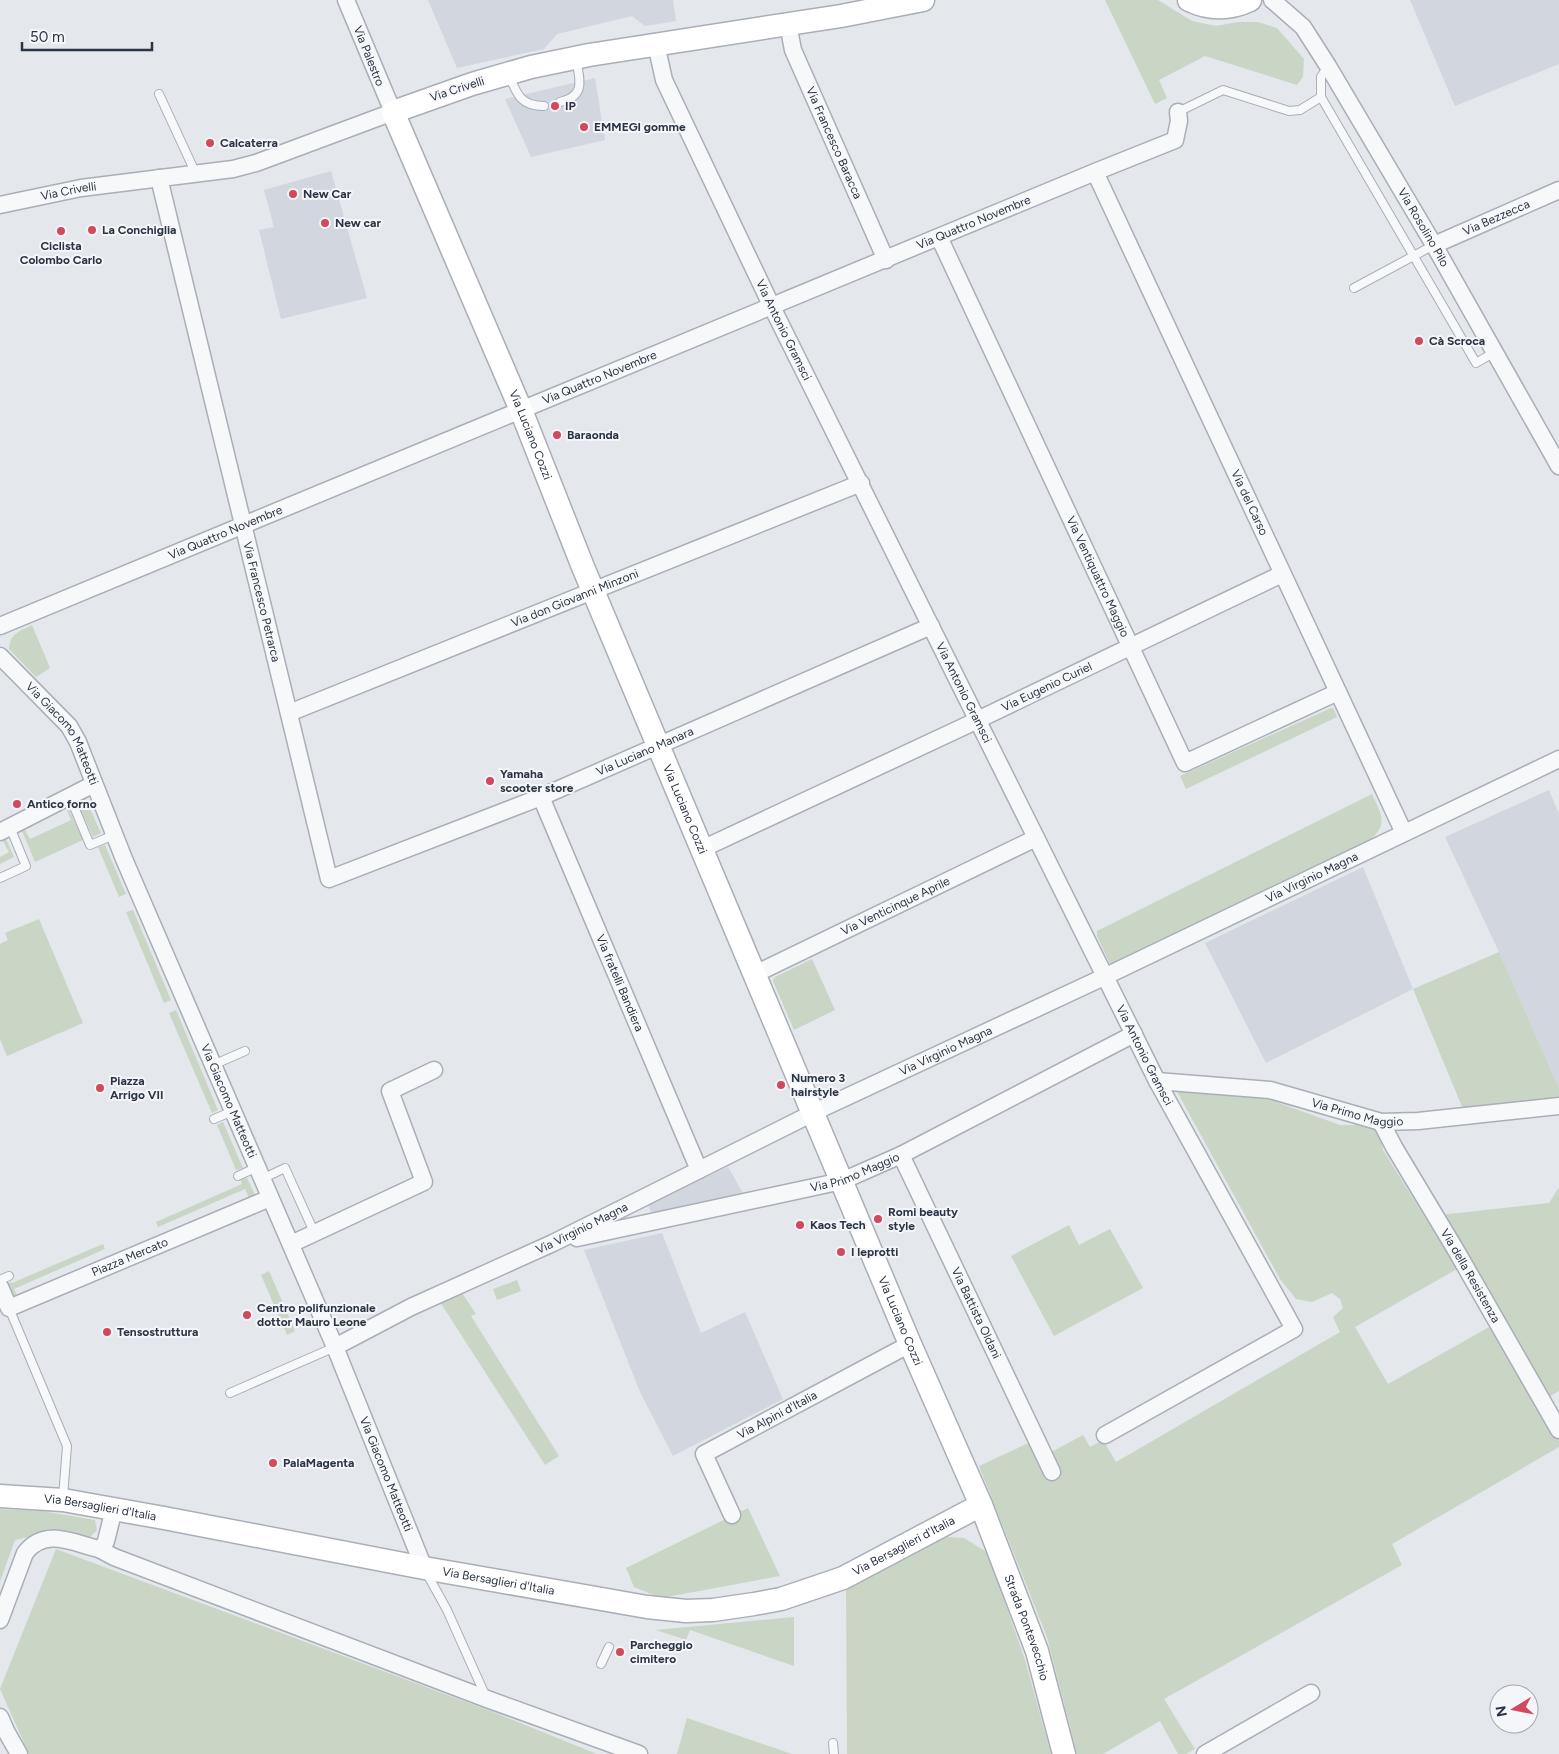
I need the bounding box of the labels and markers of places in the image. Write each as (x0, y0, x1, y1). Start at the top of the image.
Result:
place label: IP (565, 99, 576, 113)
marker: IP (549, 100, 561, 112)
place label: EMMEGI gomme (594, 120, 686, 134)
marker: EMMEGI gomme (578, 121, 590, 133)
place label: Calcaterra (220, 136, 278, 150)
marker: Calcaterra (204, 137, 216, 149)
place label: New Car (303, 187, 352, 201)
marker: New Car (287, 188, 299, 200)
place label: New car (335, 216, 381, 230)
marker: New car (319, 217, 331, 229)
place label: La Conchiglia (102, 223, 176, 237)
marker: La Conchiglia (86, 224, 98, 236)
marker: Ciclista Colombo Carlo (55, 225, 67, 237)
place label: Ciclista Colombo Carlo (20, 239, 102, 267)
place label: Cà Scroca (1429, 334, 1485, 348)
marker: Cà Scroca (1413, 335, 1425, 347)
place label: Baraonda (567, 428, 619, 442)
marker: Baraonda (551, 429, 563, 441)
place label: Yamaha scooter store (500, 767, 574, 795)
marker: Yamaha scooter store (484, 775, 496, 787)
place label: Antico forno (27, 797, 97, 811)
marker: Antico forno (11, 798, 23, 810)
place label: Numero 3 hairstyle (791, 1071, 846, 1099)
place label: Piazza Arrigo VII (110, 1074, 163, 1102)
marker: Numero 3 hairstyle (775, 1079, 787, 1091)
marker: Piazza Arrigo VII (94, 1082, 106, 1094)
place label: Romi beauty style (888, 1205, 958, 1233)
marker: Romi beauty style (872, 1213, 884, 1225)
place label: Kaos Tech (810, 1218, 866, 1232)
marker: Kaos Tech (794, 1219, 806, 1231)
place label: I leprotti (851, 1245, 898, 1259)
marker: I leprotti (835, 1246, 847, 1258)
place label: Centro polifunzionale dottor Mauro Leone (257, 1301, 376, 1329)
marker: Centro polifunzionale dottor Mauro Leone (241, 1309, 253, 1321)
place label: Tensostruttura (117, 1325, 198, 1339)
marker: Tensostruttura (101, 1326, 113, 1338)
place label: PalaMagenta (283, 1456, 354, 1470)
marker: PalaMagenta (267, 1457, 279, 1469)
place label: Parcheggio cimitero (630, 1638, 693, 1666)
marker: Parcheggio cimitero (614, 1646, 626, 1658)

